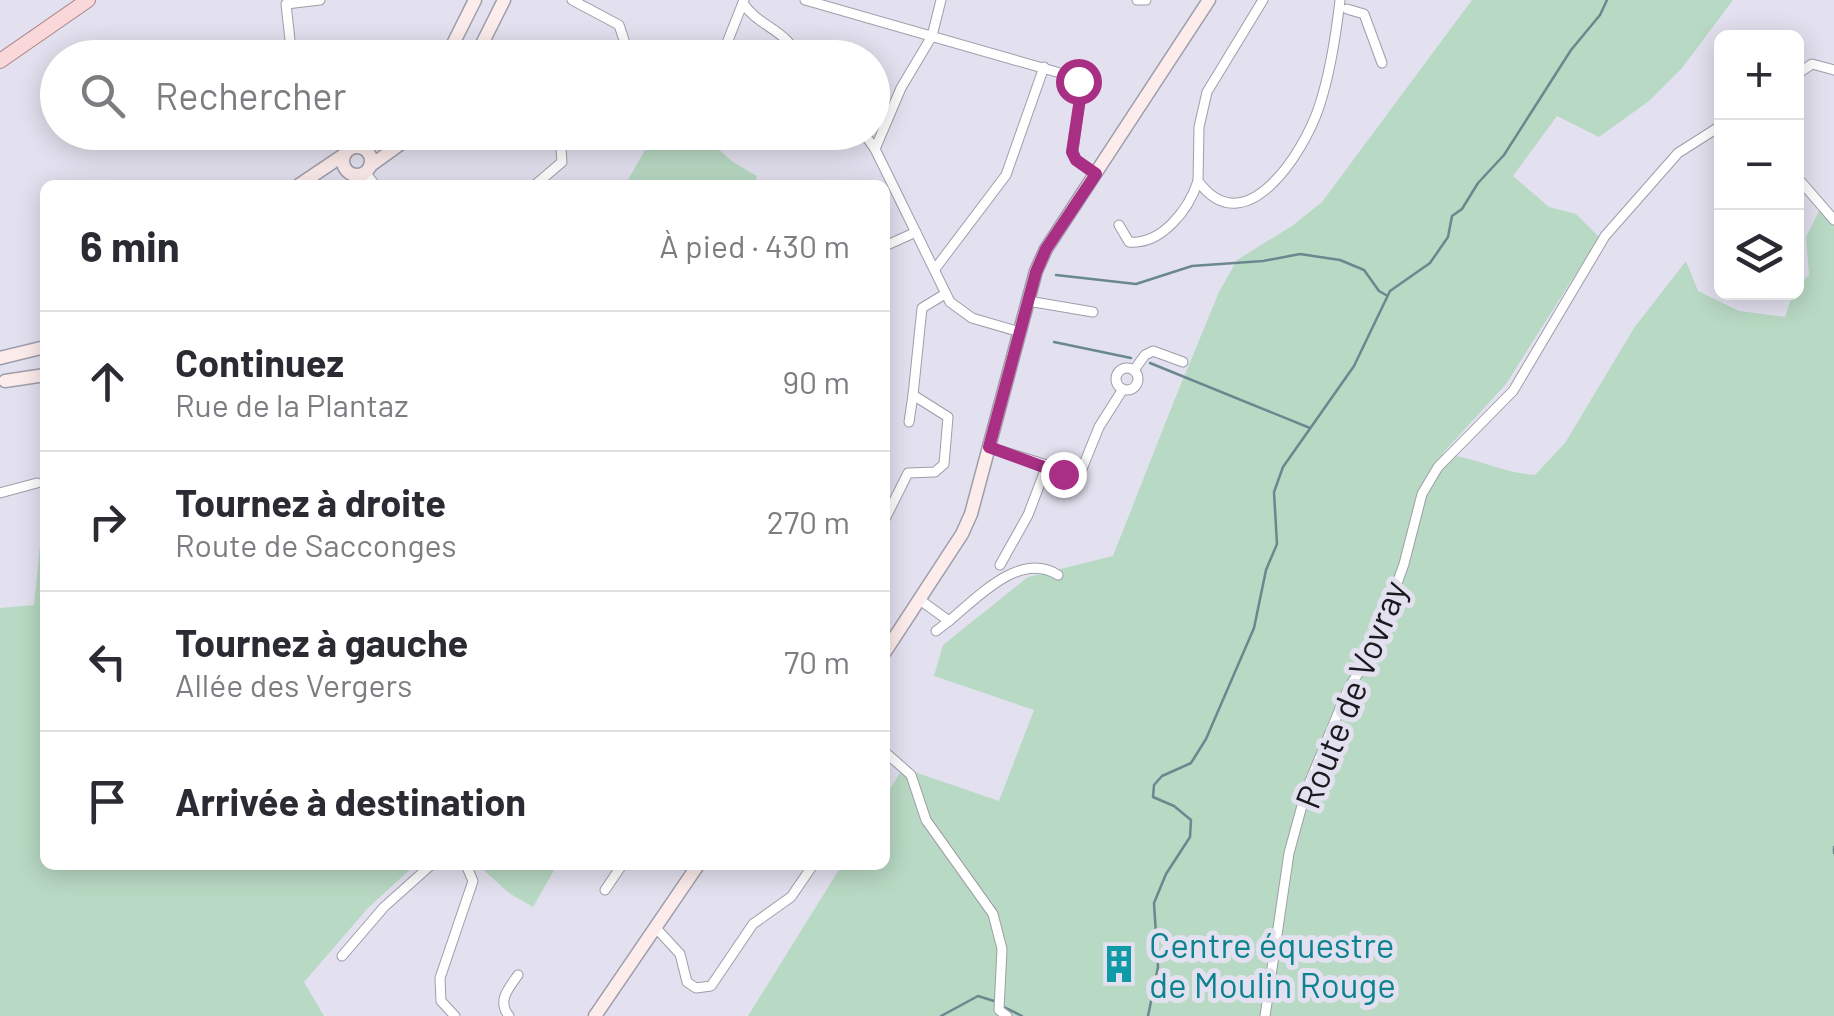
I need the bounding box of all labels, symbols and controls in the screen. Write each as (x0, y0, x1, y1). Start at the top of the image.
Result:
map controls (1714, 30, 1804, 300)
button: + (1714, 30, 1804, 120)
search box (40, 40, 890, 150)
route start (1056, 59, 1102, 105)
icon: search (75, 68, 130, 123)
text: Rechercher (155, 72, 346, 118)
button: − (1714, 120, 1804, 210)
button: layers (1714, 210, 1804, 300)
text: 6 min (80, 220, 180, 270)
text: À pied · 430 m (659, 226, 850, 264)
text: Continuez (175, 339, 344, 385)
icon: ahead (80, 354, 135, 409)
text: 90 m (782, 362, 850, 400)
text: Rue de la Plantaz (175, 385, 408, 423)
route end (1041, 452, 1087, 498)
text: Tournez à droite (175, 479, 446, 525)
icon: right (80, 494, 135, 549)
text: 270 m (767, 502, 850, 540)
text: Route de Sacconges (175, 525, 457, 563)
street label: Route de Vovray (1285, 574, 1415, 814)
text: Tournez à gauche (175, 619, 468, 665)
icon: left (80, 634, 135, 689)
text: 70 m (784, 642, 850, 680)
text: Allée des Vergers (175, 665, 412, 703)
icon: arrive (80, 774, 135, 829)
text: Arrivée à destination (175, 778, 526, 824)
place label: Centre équestre de Moulin Rouge (1149, 923, 1396, 1005)
building icon: Centre équestre de Moulin Rouge (1098, 943, 1140, 985)

